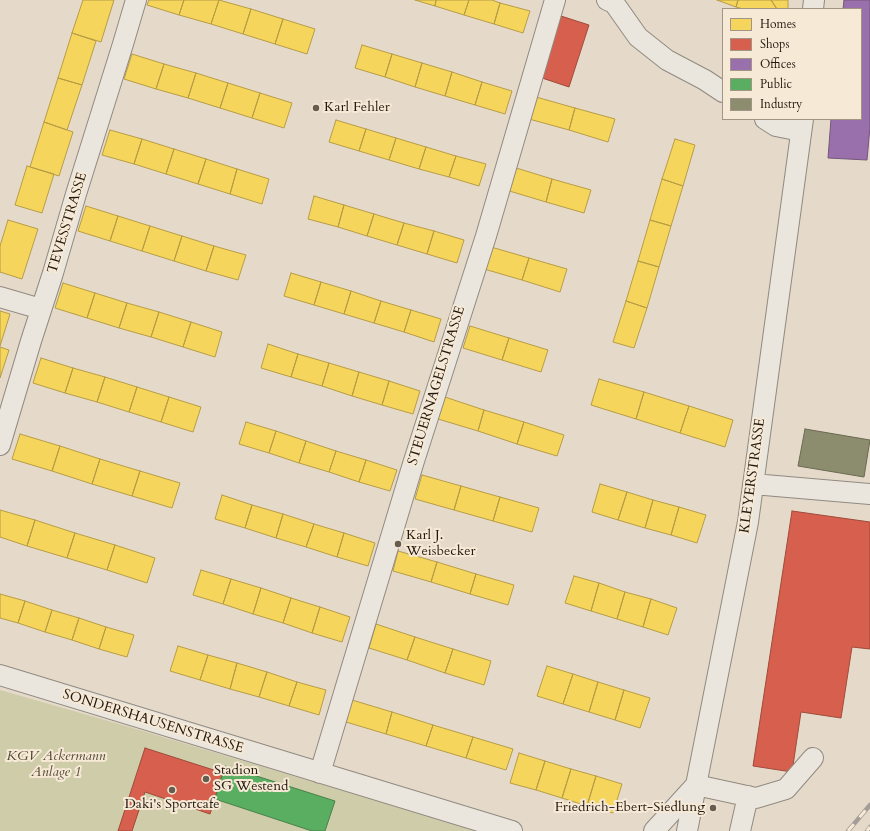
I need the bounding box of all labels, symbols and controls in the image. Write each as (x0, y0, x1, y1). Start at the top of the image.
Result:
legend (722, 8, 862, 120)
text: Homes (760, 16, 796, 32)
text: Shops (760, 36, 789, 52)
text: Offices (760, 56, 796, 72)
text: Public (760, 76, 792, 92)
text: Industry (760, 96, 802, 112)
place label: Karl Fehler (324, 100, 390, 116)
marker: Karl Fehler (311, 103, 321, 113)
street label: TEVESSTRASSE (45, 171, 91, 275)
street label: STEUERNAGELSTRASSE (405, 304, 469, 468)
street label: KLEYERSTRASSE (737, 417, 769, 535)
place label: Karl J. Weisbecker (406, 528, 476, 560)
marker: Karl J. Weisbecker (393, 539, 403, 549)
street label: SONDERSHAUSENSTRASSE (61, 686, 245, 758)
park label: KGV Ackermann Anlage 1 (7, 749, 105, 782)
place label: Stadion SG Westend (214, 763, 289, 796)
marker: Stadion SG Westend (201, 774, 211, 784)
marker: Daki's Sportcafe (167, 785, 177, 795)
place label: Daki's Sportcafe (124, 797, 220, 813)
place label: Friedrich-Ebert-Siedlung (555, 800, 705, 816)
marker: Friedrich-Ebert-Siedlung (708, 803, 718, 813)

